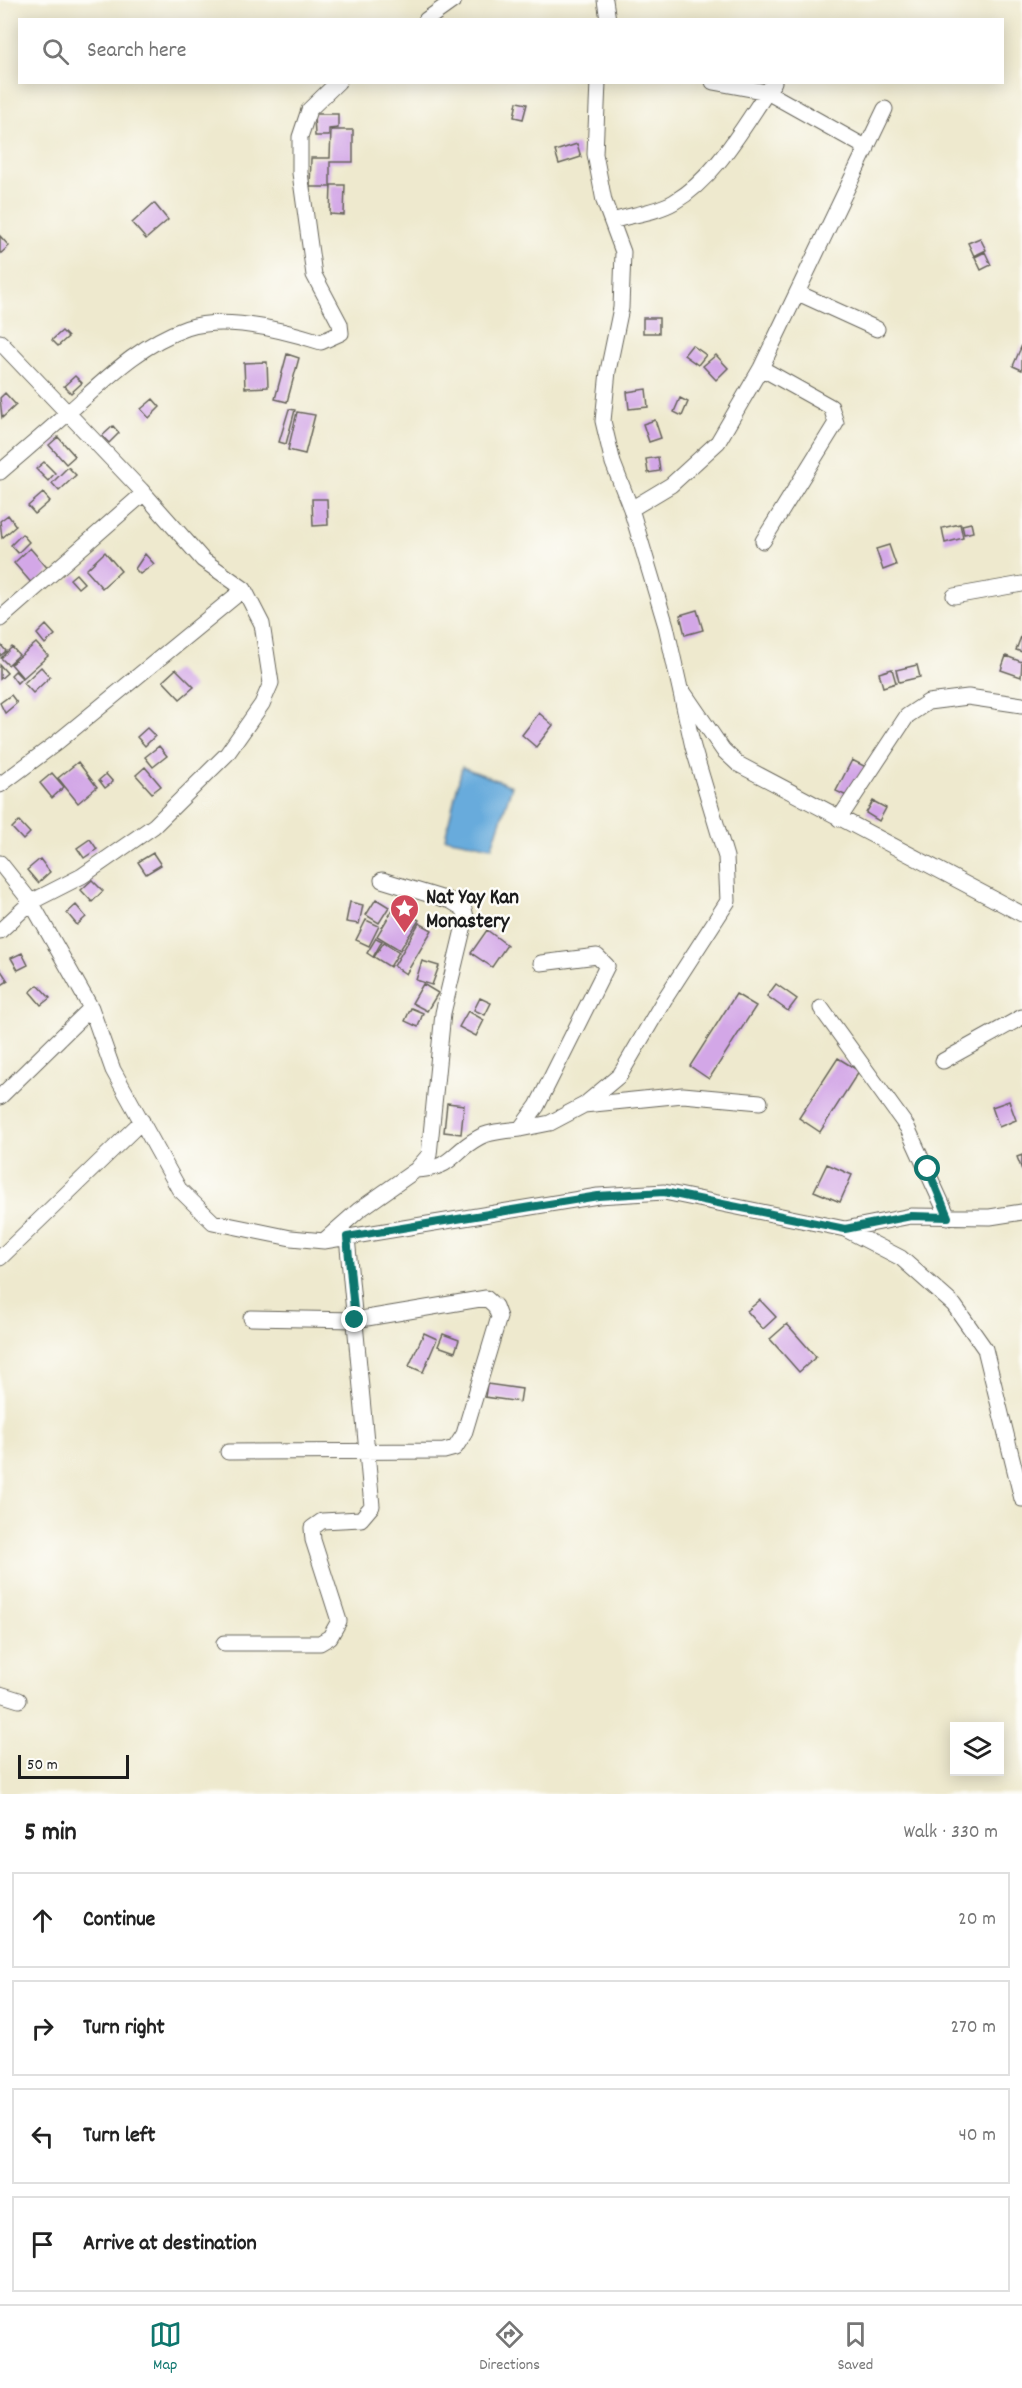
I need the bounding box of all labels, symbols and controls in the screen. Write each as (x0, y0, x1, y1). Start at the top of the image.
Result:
search box (18, 18, 1004, 84)
icon: search (39, 35, 72, 68)
text: Search here (87, 36, 186, 67)
place label: Nat Yay Kan Monastery (426, 884, 519, 938)
place icon: Nat Yay Kan Monastery (389, 892, 421, 934)
route start (914, 1155, 940, 1181)
route end (341, 1306, 367, 1332)
map controls (950, 1722, 1004, 1776)
button: layers (950, 1722, 1004, 1776)
scale bar (18, 1752, 129, 1780)
text: 50 m (27, 1754, 58, 1777)
text: 5 min (24, 1815, 77, 1852)
text: Walk · 330 m (903, 1819, 998, 1847)
icon: ahead (26, 1904, 59, 1937)
text: Continue (83, 1905, 155, 1936)
text: 20 m (958, 1906, 996, 1934)
icon: right (26, 2012, 59, 2045)
text: Turn right (83, 2013, 165, 2044)
text: 270 m (950, 2014, 996, 2042)
icon: left (26, 2120, 59, 2153)
text: Turn left (83, 2121, 155, 2152)
text: 40 m (958, 2122, 996, 2150)
icon: arrive (26, 2228, 59, 2261)
text: Arrive at destination (83, 2229, 257, 2260)
tab: Map (149, 2318, 182, 2377)
tab: Directions (479, 2318, 540, 2377)
tab: Saved (837, 2318, 873, 2377)

